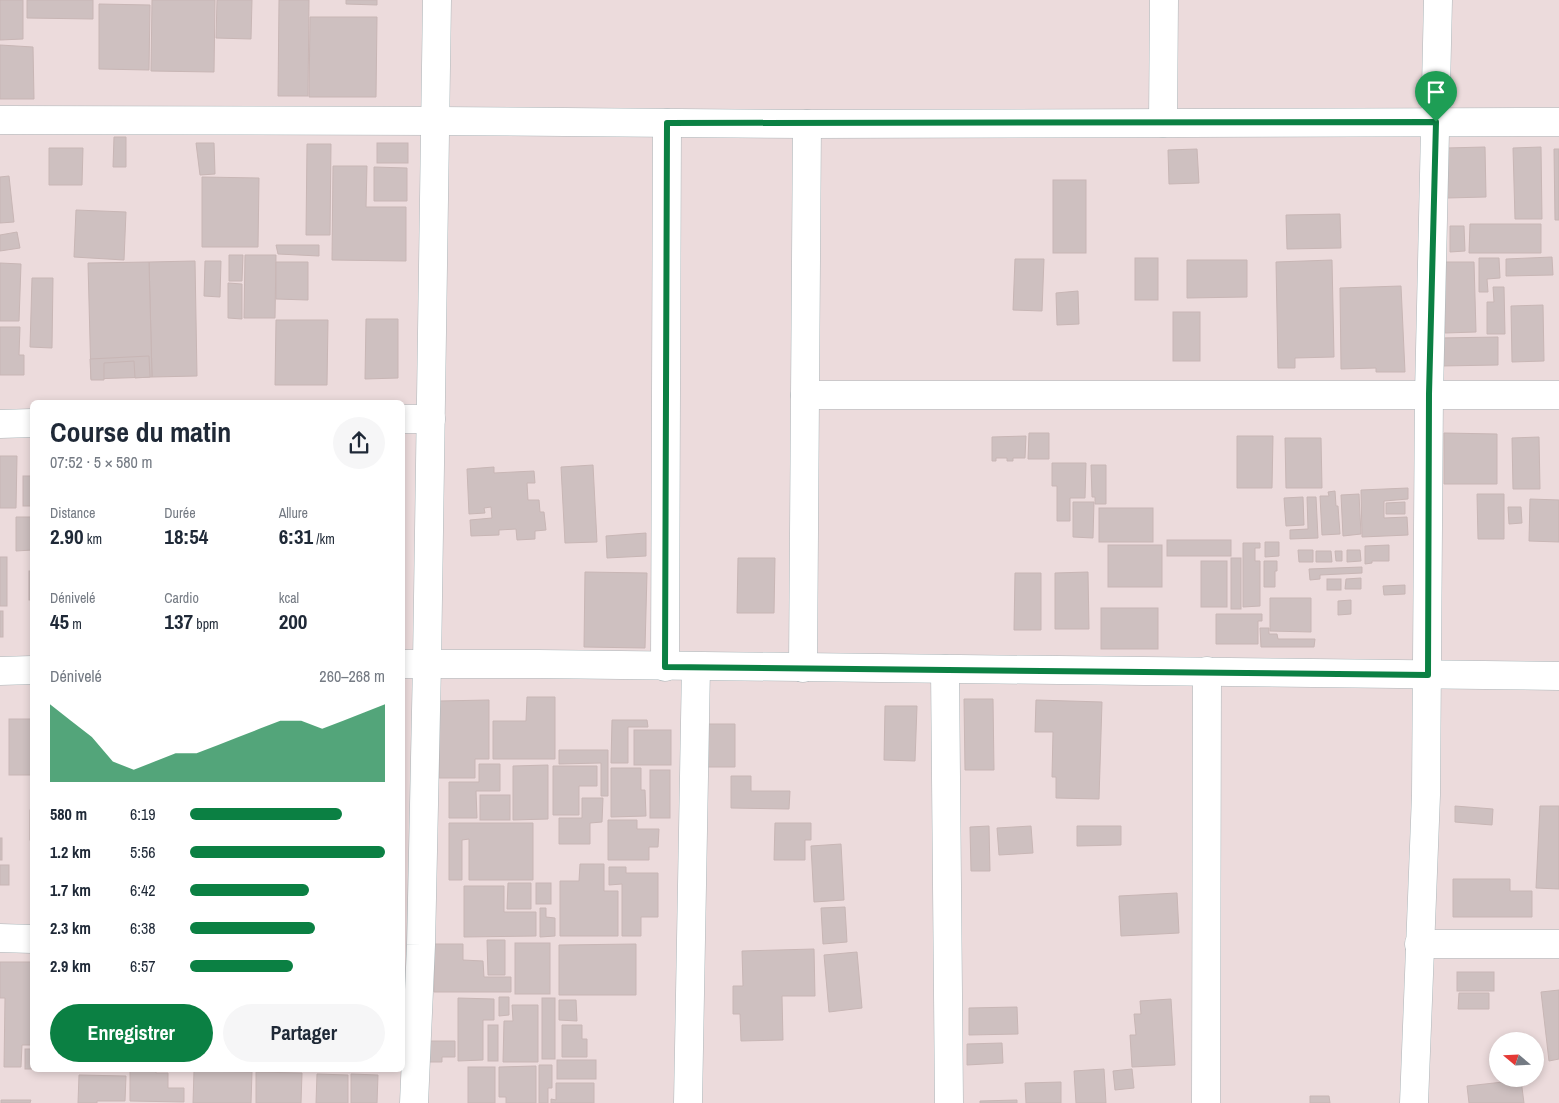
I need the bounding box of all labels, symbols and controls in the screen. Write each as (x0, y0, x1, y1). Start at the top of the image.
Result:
pin (1415, 71, 1457, 122)
icon: arrive (1422, 78, 1450, 106)
text: Course du matin (50, 413, 231, 451)
button: share (333, 417, 385, 469)
text: 07:52 · 5 × 580 m (50, 451, 153, 473)
text: Distance (50, 504, 95, 522)
text: Durée (164, 504, 196, 522)
text: Allure (279, 504, 308, 522)
text: 2.90 (50, 522, 84, 551)
text: 18:54 (164, 522, 208, 551)
text: 6:31 (279, 522, 313, 551)
text: km (84, 530, 102, 548)
text: /km (313, 530, 335, 548)
text: Dénivelé (50, 589, 95, 607)
text: Cardio (164, 589, 199, 607)
text: kcal (279, 589, 299, 607)
text: 45 (50, 607, 69, 636)
text: 137 (164, 607, 193, 636)
text: 200 (279, 607, 307, 636)
text: m (69, 615, 82, 633)
text: bpm (193, 615, 219, 633)
text: Dénivelé (50, 665, 102, 687)
text: 260–268 m (319, 665, 385, 687)
text: 580 m (50, 803, 87, 825)
text: 6:19 (130, 803, 156, 825)
text: 1.2 km (50, 841, 91, 863)
text: 5:56 (130, 841, 156, 863)
text: 1.7 km (50, 879, 91, 901)
text: 6:42 (130, 879, 156, 901)
text: 2.3 km (50, 917, 91, 939)
text: 6:38 (130, 917, 156, 939)
text: 2.9 km (50, 955, 91, 977)
text: 6:57 (130, 955, 156, 977)
button: Enregistrer (50, 1004, 213, 1062)
button: Partager (223, 1004, 385, 1062)
north arrow (1489, 1032, 1544, 1088)
map controls (1489, 1032, 1544, 1087)

